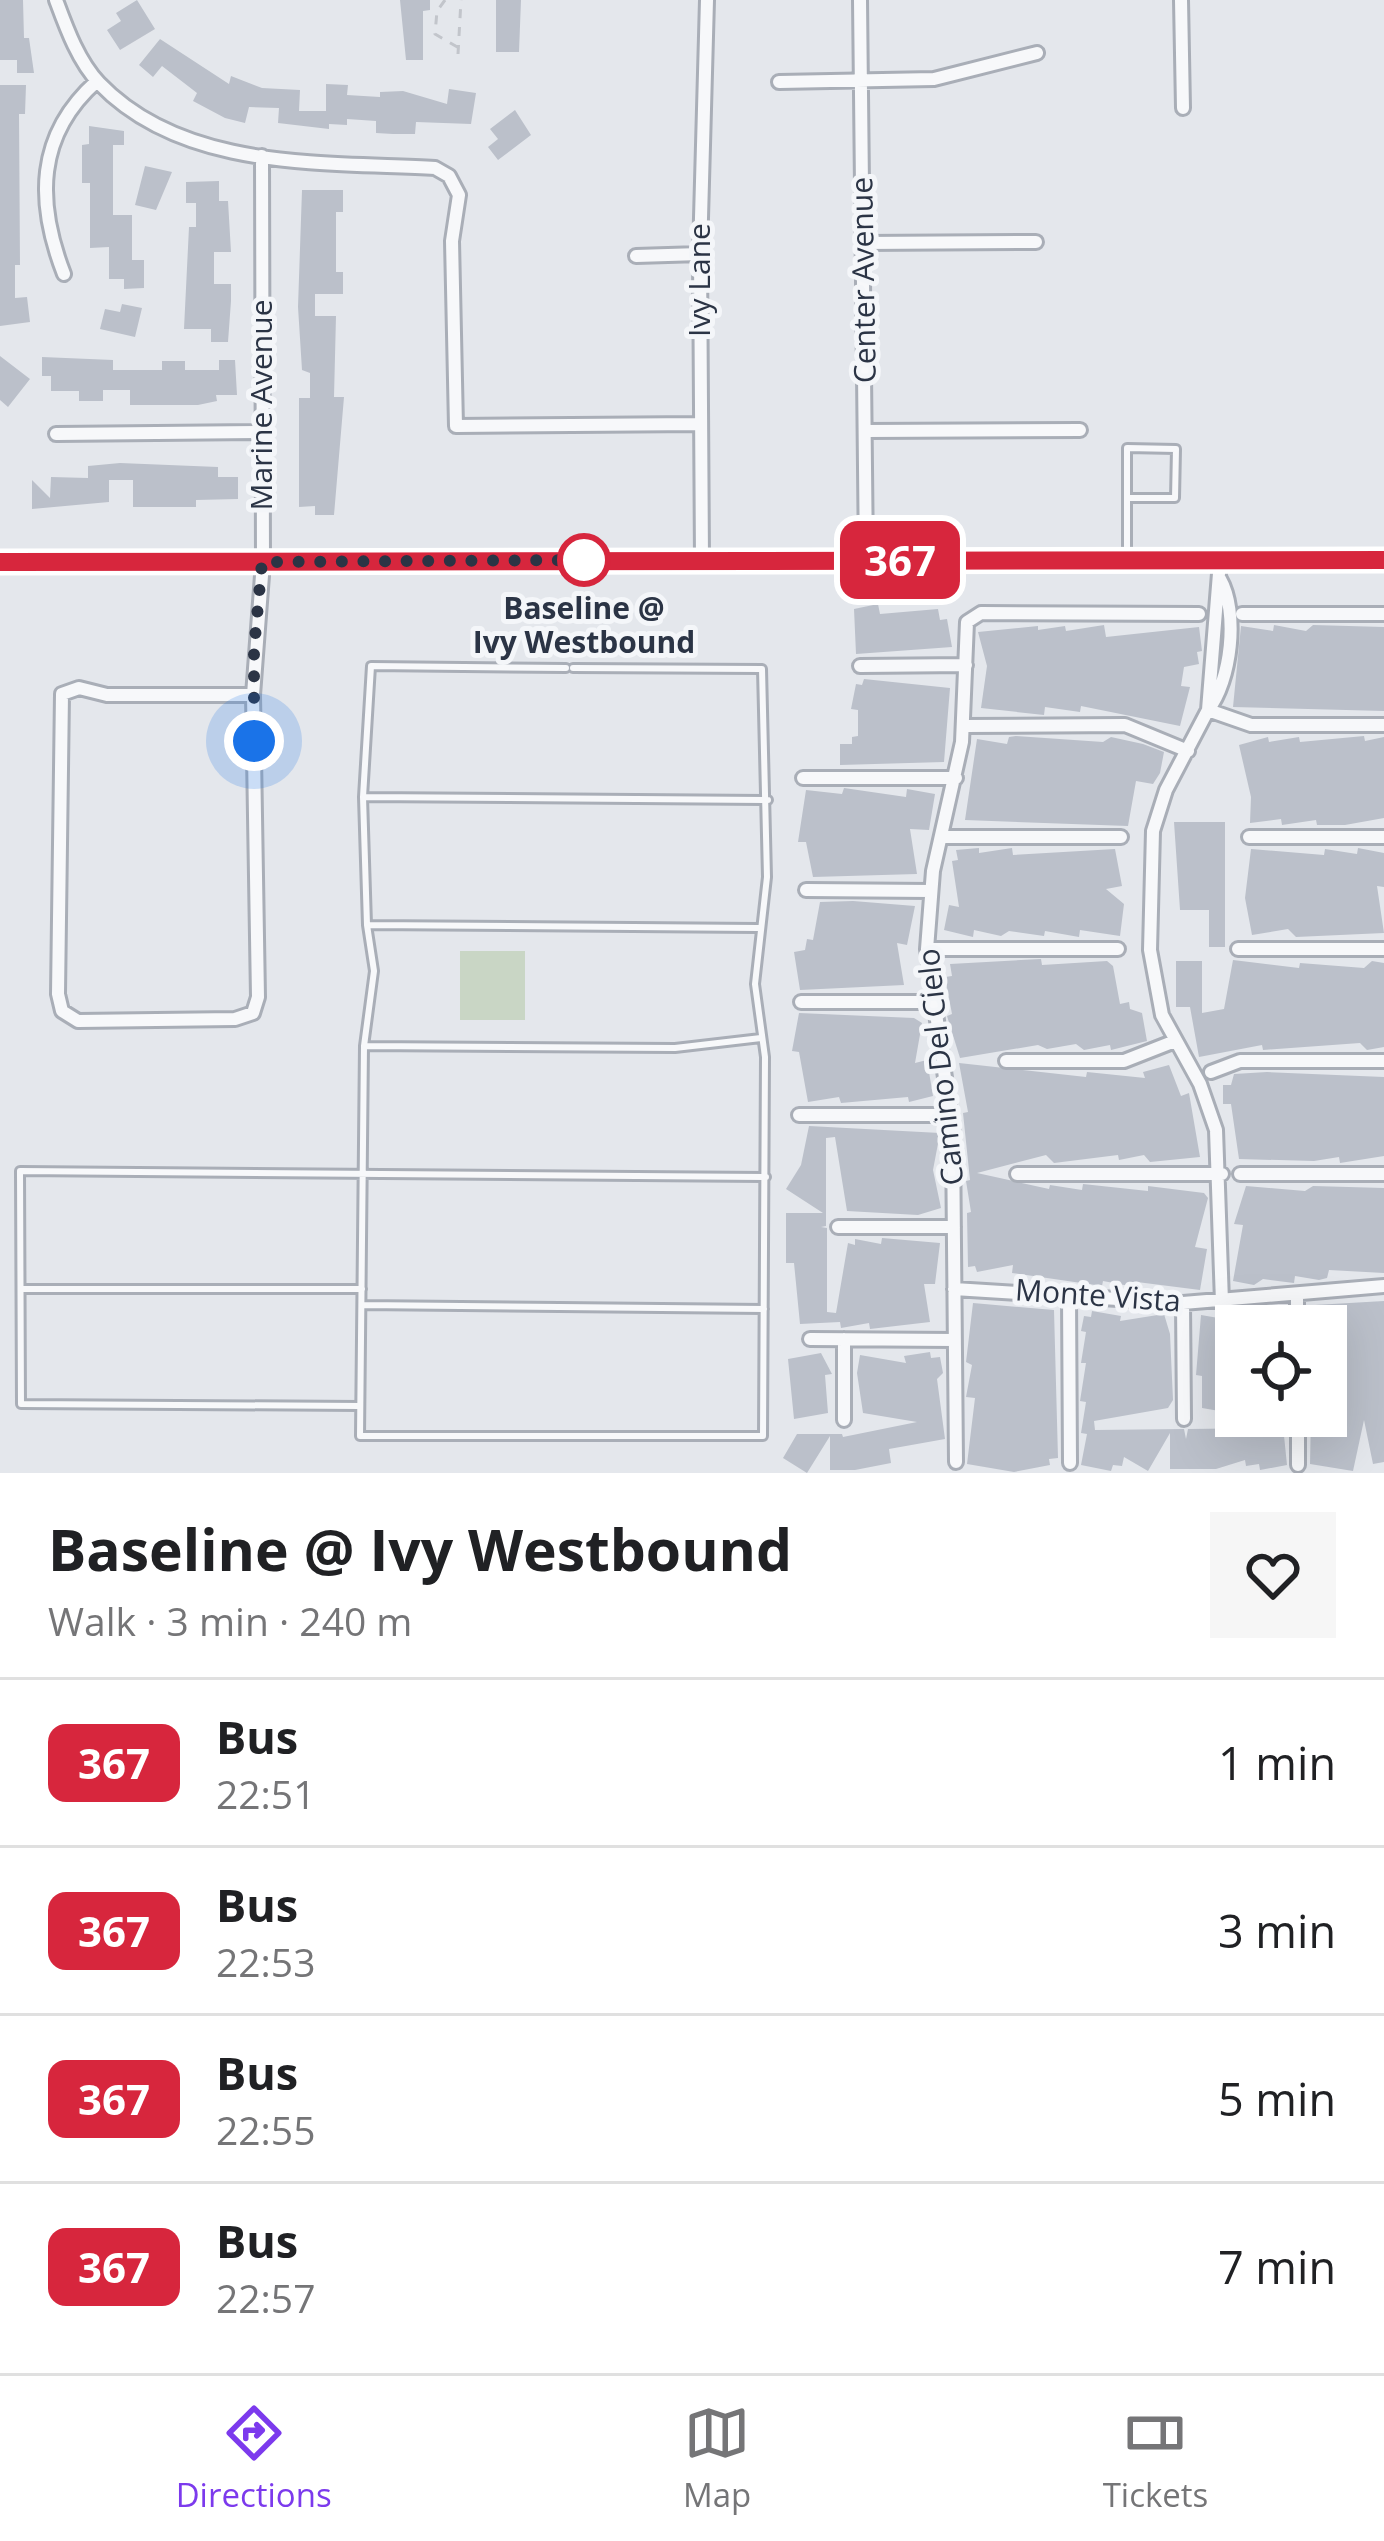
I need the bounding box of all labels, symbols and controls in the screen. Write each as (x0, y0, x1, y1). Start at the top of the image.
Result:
street label: Center Avenue (840, 177, 885, 383)
street label: Ivy Lane (678, 223, 719, 337)
street label: Marine Avenue (240, 300, 281, 510)
line badge: 367 (831, 521, 969, 599)
text: 367 (864, 531, 936, 588)
marker: Baseline @ Ivy Westbound (559, 535, 609, 585)
place label: Baseline @ Ivy Westbound (473, 587, 695, 662)
your location (224, 711, 284, 771)
street label: Camino Del Cielo (907, 947, 972, 1188)
street label: Monte Vista (1014, 1268, 1182, 1321)
map controls (1215, 1305, 1347, 1437)
button: locate (1215, 1305, 1347, 1437)
text: Baseline @ Ivy Westbound (48, 1510, 792, 1588)
button: heart (1210, 1512, 1336, 1638)
text: Walk · 3 min · 240 m (48, 1594, 412, 1647)
text: Bus (216, 1706, 298, 1767)
text: 1 min (1218, 1732, 1336, 1793)
text: 367 (78, 1734, 150, 1791)
text: 22:51 (216, 1767, 315, 1820)
text: Bus (216, 1874, 298, 1935)
text: 3 min (1218, 1900, 1336, 1961)
text: 367 (78, 1902, 150, 1959)
text: 22:53 (216, 1935, 315, 1988)
text: Bus (216, 2042, 298, 2103)
text: 5 min (1218, 2068, 1336, 2129)
text: 367 (78, 2070, 150, 2127)
text: 22:55 (216, 2103, 315, 2156)
text: Bus (216, 2210, 298, 2271)
text: 7 min (1218, 2236, 1336, 2297)
text: 367 (78, 2238, 150, 2295)
text: 22:57 (216, 2271, 315, 2324)
tab: Directions (176, 2400, 332, 2517)
tab: Map (683, 2400, 751, 2517)
tab: Tickets (1103, 2400, 1208, 2517)

